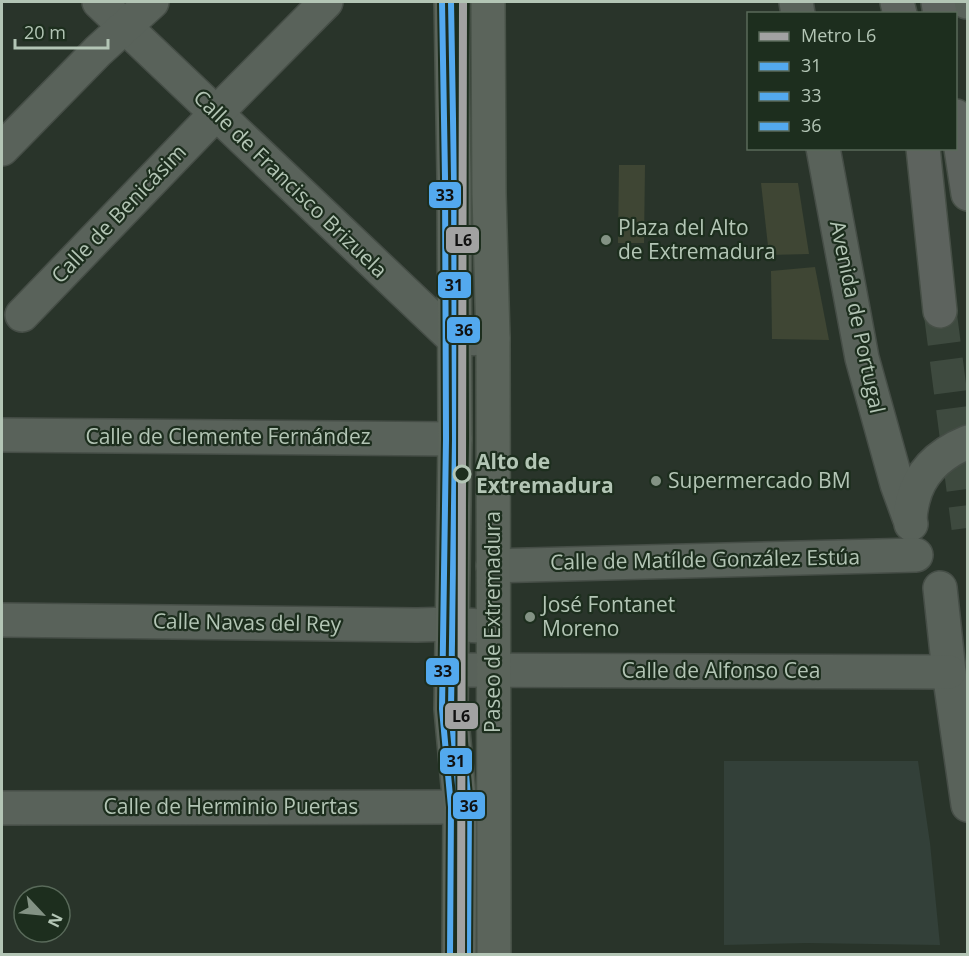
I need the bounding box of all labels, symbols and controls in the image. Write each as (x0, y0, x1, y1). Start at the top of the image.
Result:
scale bar (15, 12, 108, 50)
legend (747, 12, 957, 150)
text: 20 m (24, 20, 66, 44)
text: Metro L6 (801, 23, 876, 47)
text: 31 (801, 53, 822, 77)
street label: Calle de Francisco Brizuela (188, 83, 394, 283)
text: 33 (801, 83, 822, 107)
text: 36 (801, 113, 822, 137)
street label: Calle de Benicásim (45, 138, 192, 289)
line badge: 33 (428, 181, 462, 209)
text: 33 (436, 184, 454, 206)
place label: Plaza del Alto de Extremadura (618, 213, 776, 265)
street label: Avenida de Portugal (824, 218, 892, 416)
line badge: L6 (445, 226, 480, 254)
text: L6 (454, 229, 472, 251)
marker: Plaza del Alto de Extremadura (599, 233, 613, 247)
line badge: 31 (437, 271, 472, 299)
text: 31 (445, 274, 463, 296)
line badge: 36 (446, 316, 481, 344)
text: 36 (455, 319, 473, 341)
street label: Calle de Clemente Fernández (85, 422, 371, 450)
place label: Alto de Extremadura (476, 447, 614, 499)
marker: Alto de Extremadura (453, 465, 471, 483)
place label: Supermercado BM (668, 466, 851, 494)
marker: Supermercado BM (649, 474, 663, 488)
street label: Paseo de Extremadura (478, 511, 506, 733)
street label: Calle de Matílde González Estúa (550, 542, 860, 576)
place label: José Fontanet Moreno (540, 590, 675, 642)
street label: Calle Navas del Rey (153, 606, 342, 638)
marker: José Fontanet Moreno (523, 610, 537, 624)
street label: Calle de Alfonso Cea (622, 656, 820, 684)
line badge: 33 (425, 657, 460, 686)
text: 33 (434, 660, 452, 682)
line badge: L6 (444, 702, 479, 730)
text: L6 (452, 705, 470, 727)
line badge: 31 (439, 747, 473, 775)
text: 31 (447, 750, 465, 772)
line badge: 36 (452, 791, 486, 820)
street label: Calle de Herminio Puertas (104, 792, 358, 820)
text: 36 (460, 795, 478, 817)
north arrow (12, 884, 72, 944)
text: N (43, 910, 68, 931)

